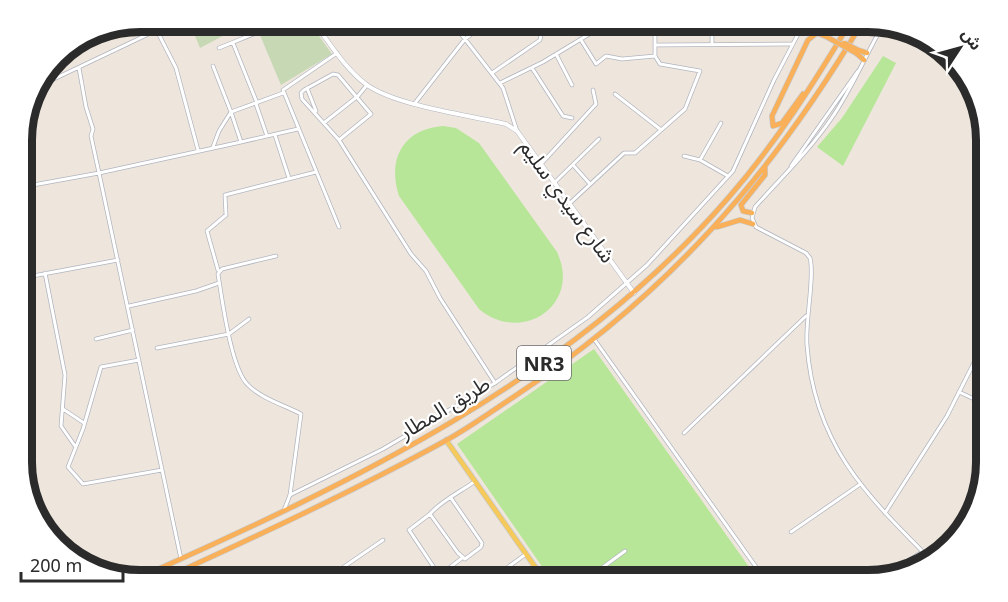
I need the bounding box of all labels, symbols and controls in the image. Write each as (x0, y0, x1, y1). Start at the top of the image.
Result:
north arrow (930, 18, 990, 78)
text: ش (957, 24, 988, 55)
street label: شارع سيدي سليم (512, 134, 622, 270)
road number: NR3 (517, 346, 571, 380)
street label: طريق المطار (392, 369, 495, 446)
scale bar (21, 545, 123, 583)
text: 200 m (30, 553, 82, 577)

